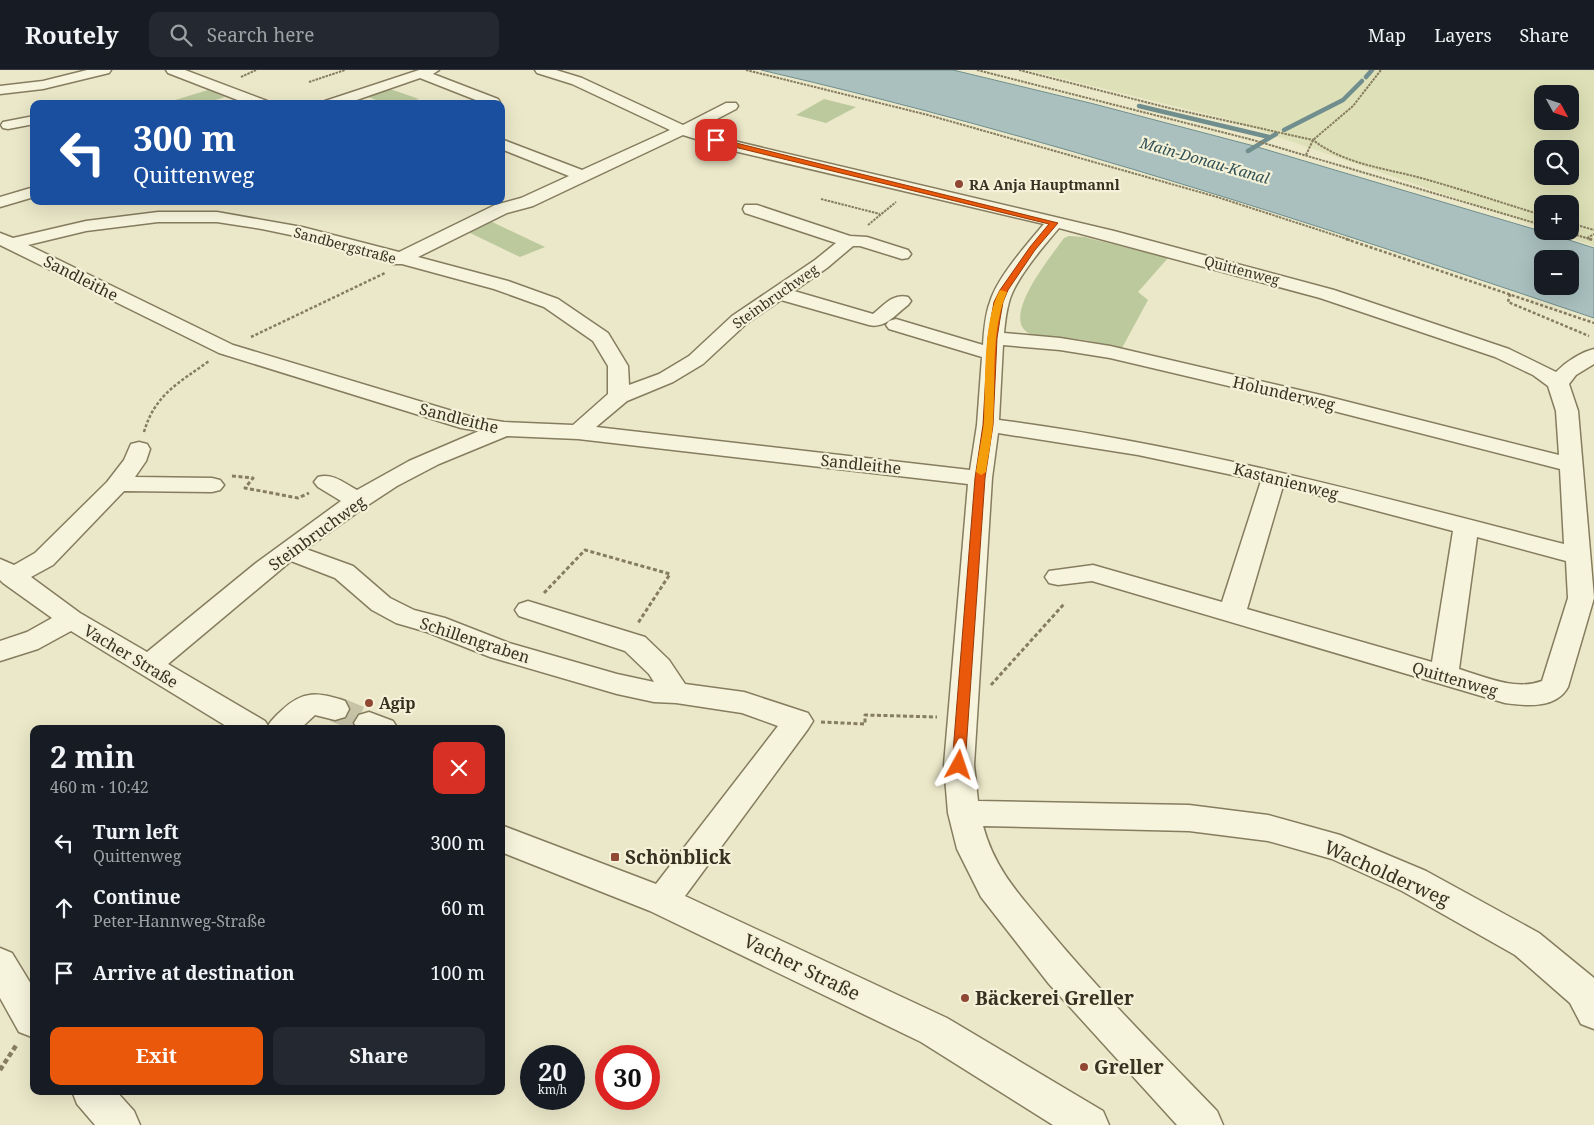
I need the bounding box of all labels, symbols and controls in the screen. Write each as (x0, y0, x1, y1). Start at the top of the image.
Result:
search box (149, 12, 499, 57)
text: Routely (25, 18, 119, 51)
icon: search (167, 21, 195, 49)
text: Search here (207, 22, 314, 48)
text: Map (1368, 23, 1406, 47)
text: Layers (1434, 23, 1492, 47)
text: Share (1520, 23, 1569, 47)
north arrow (1534, 85, 1579, 130)
map controls (1534, 85, 1579, 295)
text: 300 m (133, 114, 236, 161)
pin (695, 119, 737, 161)
icon: left (50, 120, 115, 185)
icon: arrive (702, 126, 730, 154)
water label: Main-Donau-Kanal (1137, 132, 1272, 188)
button: search (1534, 140, 1579, 185)
text: Quittenweg (133, 159, 254, 189)
place label: RA Anja Hauptmannl (969, 175, 1120, 194)
marker: RA Anja Hauptmannl (953, 178, 965, 190)
button: + (1534, 195, 1579, 240)
street label: Sandbergstraße (292, 222, 398, 268)
street label: Sandleithe (40, 250, 122, 306)
button: − (1534, 250, 1579, 295)
street label: Quittenweg (1202, 251, 1282, 289)
street label: Steinbruchweg (728, 259, 822, 333)
street label: Holunderweg (1231, 371, 1338, 416)
street label: Sandleithe (417, 398, 501, 438)
street label: Sandleithe (820, 449, 902, 479)
street label: Kastanienweg (1231, 457, 1341, 505)
street label: Steinbruchweg (264, 490, 370, 576)
street label: Schillengraben (417, 612, 533, 668)
street label: Vacher Straße (80, 619, 182, 693)
street label: Quittenweg (1410, 656, 1501, 702)
place label: Agip (379, 692, 416, 714)
marker: Agip (363, 697, 375, 709)
text: 2 min (50, 736, 135, 777)
position arrow (932, 738, 984, 790)
button: close (433, 742, 485, 794)
text: 460 m · 10:42 (50, 776, 149, 798)
text: Turn left (93, 819, 179, 845)
icon: left (50, 829, 78, 857)
text: 300 m (430, 830, 485, 856)
street label: Wacholderweg (1320, 834, 1454, 912)
place label: Schönblick (625, 844, 732, 870)
text: Quittenweg (93, 845, 181, 867)
marker: Schönblick (609, 851, 621, 863)
text: Continue (93, 884, 181, 910)
icon: ahead (50, 894, 78, 922)
text: 60 m (441, 895, 485, 921)
text: Peter-Hannweg-Straße (93, 910, 266, 932)
street label: Vacher Straße (739, 928, 865, 1006)
icon: arrive (50, 959, 78, 987)
text: Arrive at destination (93, 960, 295, 986)
text: 100 m (430, 960, 485, 986)
place label: Bäckerei Greller (975, 985, 1134, 1011)
marker: Bäckerei Greller (959, 992, 971, 1004)
button: Exit (50, 1027, 263, 1085)
button: Share (273, 1027, 485, 1085)
speed limit sign: 30 (595, 1045, 660, 1110)
text: 20 (538, 1054, 567, 1088)
place label: Greller (1094, 1054, 1164, 1080)
marker: Greller (1078, 1061, 1090, 1073)
text: km/h (538, 1081, 567, 1098)

